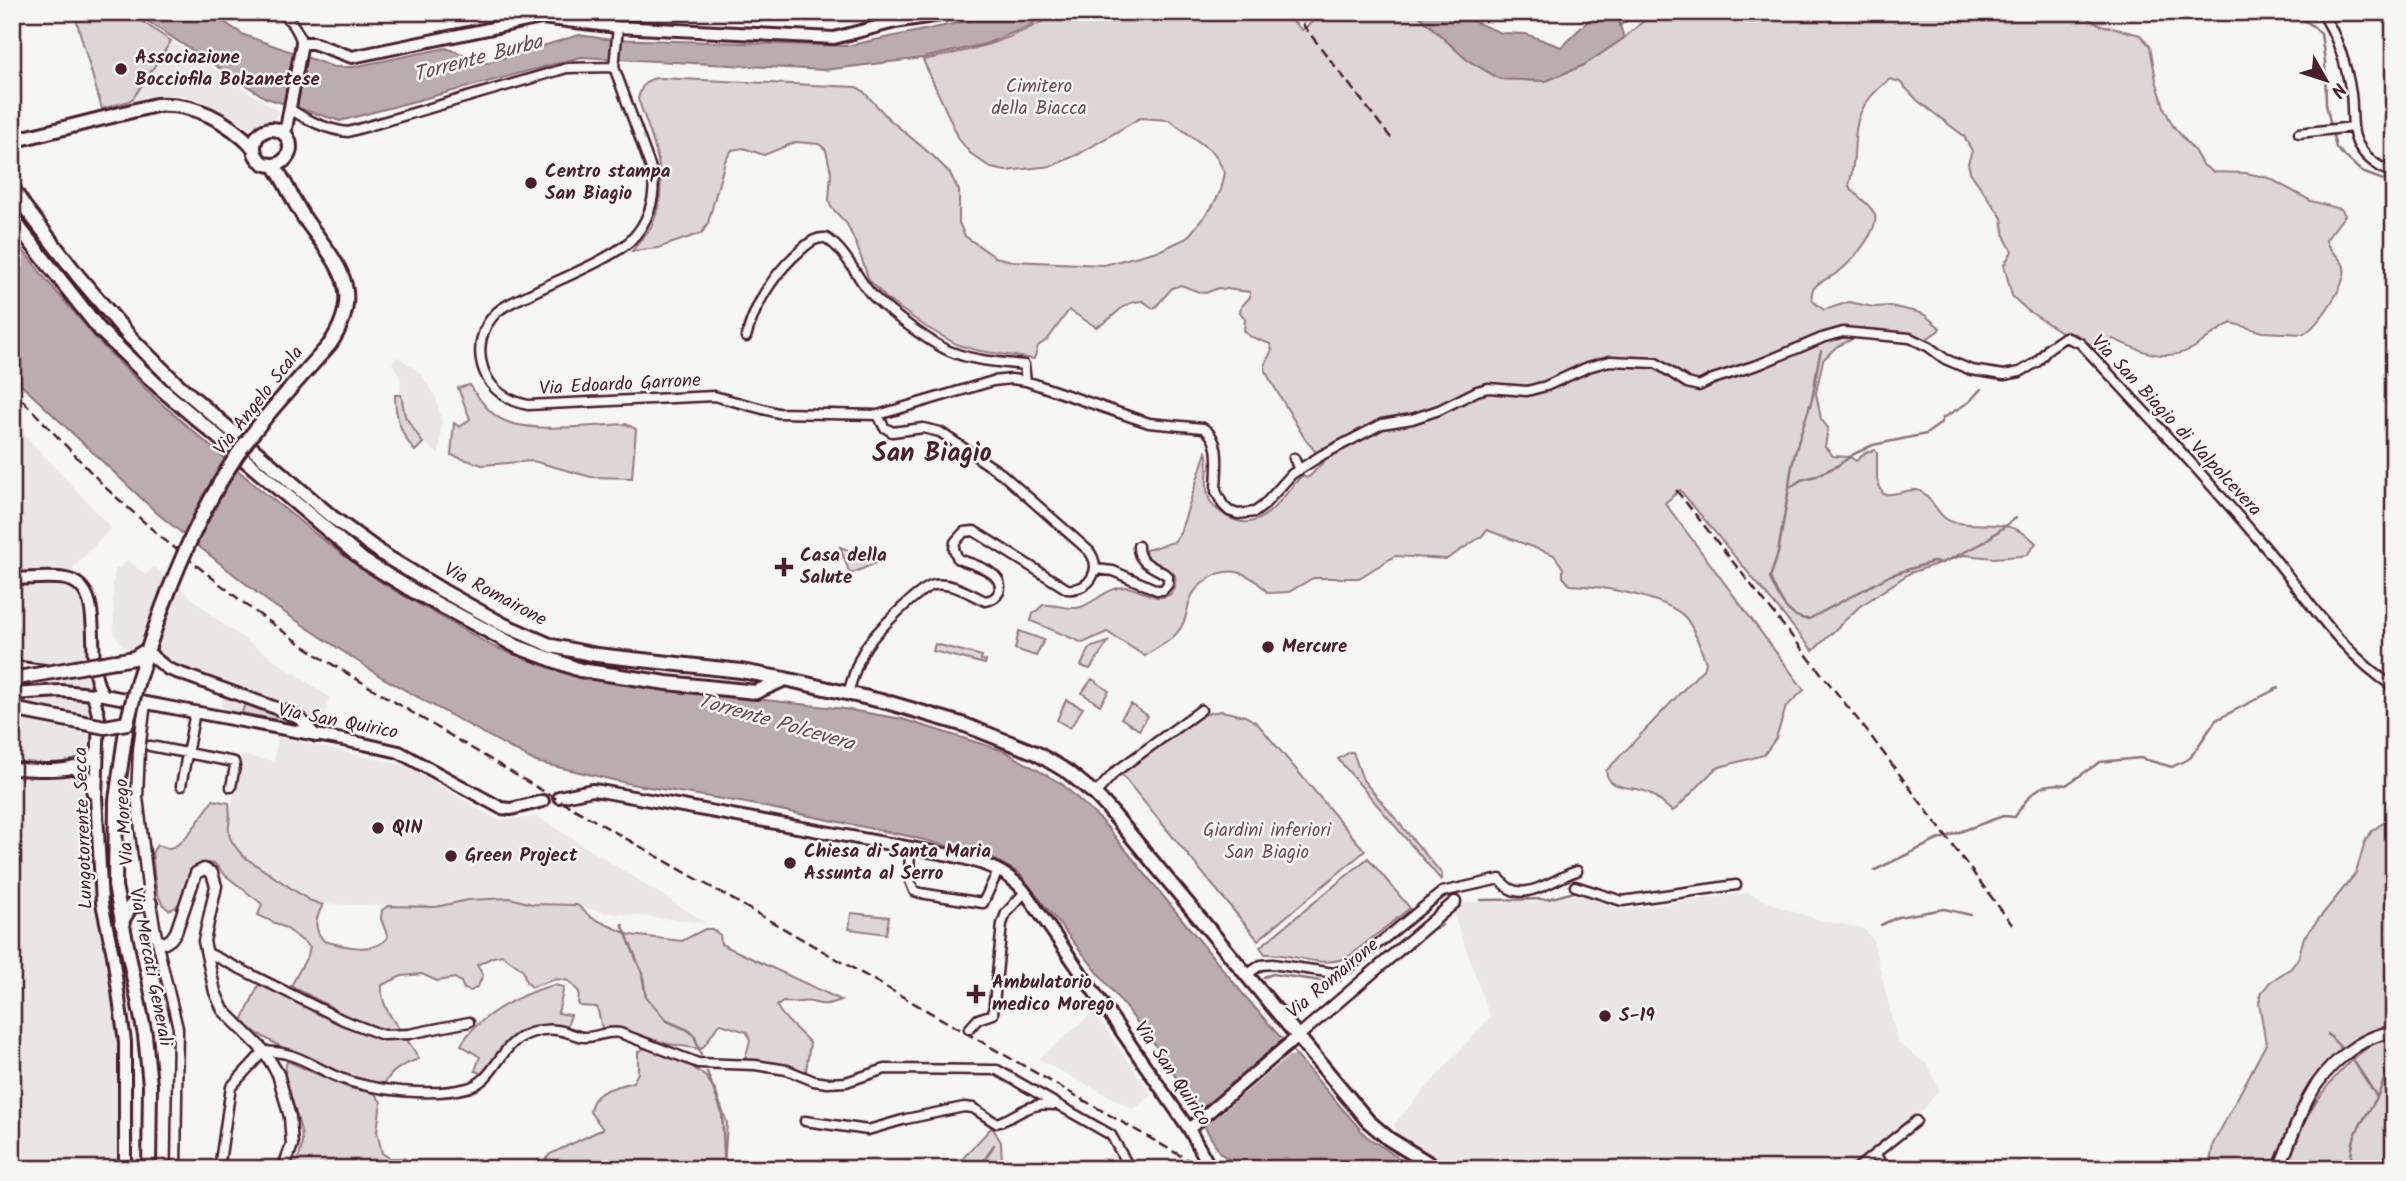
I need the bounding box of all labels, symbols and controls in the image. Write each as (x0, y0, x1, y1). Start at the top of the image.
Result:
water label: Torrente Burba (410, 26, 547, 92)
place label: Associazione Bocciofila Bolzanetese (135, 43, 320, 95)
north arrow (2290, 46, 2360, 116)
marker: Associazione Bocciofila Bolzanetese (113, 61, 129, 77)
park label: Cimitero della Biacca (991, 72, 1087, 124)
text: N (2322, 75, 2353, 104)
place label: Centro stampa San Biagio (545, 157, 671, 209)
marker: Centro stampa San Biagio (523, 175, 539, 191)
street label: Via San Biagio di Valpolcevera (2083, 328, 2269, 524)
street label: Via Angelo Scala (206, 340, 312, 462)
street label: Via Edoardo Garrone (538, 366, 702, 404)
district label: San Biagio (872, 433, 992, 475)
place label: Casa della Salute (800, 541, 887, 593)
street label: Via Romairone (438, 555, 552, 635)
marker: Casa della Salute (774, 557, 794, 577)
place label: Mercure (1282, 632, 1347, 662)
marker: Mercure (1260, 639, 1276, 655)
water label: Torrente Polcevera (694, 685, 859, 761)
street label: Via San Quirico (275, 696, 401, 748)
street label: Lungotorrente Secca (66, 746, 102, 910)
street label: Via Morego (107, 777, 143, 867)
place label: QIN (392, 813, 422, 843)
park label: Giardini inferiori San Biagio (1203, 816, 1333, 868)
marker: QIN (370, 820, 386, 836)
place label: Chiesa di Santa Maria Assunta al Serro (804, 837, 991, 889)
place label: Green Project (465, 841, 578, 871)
marker: Green Project (443, 848, 459, 864)
marker: Chiesa di Santa Maria Assunta al Serro (782, 855, 798, 871)
street label: Via Mercati Generali (120, 885, 180, 1050)
street label: Via Romairone (1280, 931, 1386, 1027)
place label: Ambulatorio medico Morego (992, 968, 1115, 1020)
marker: Ambulatorio medico Morego (966, 984, 986, 1004)
place label: S-19 (1619, 1001, 1655, 1031)
marker: S-19 (1597, 1008, 1613, 1024)
street label: Via San Quirico (1126, 1015, 1218, 1133)

